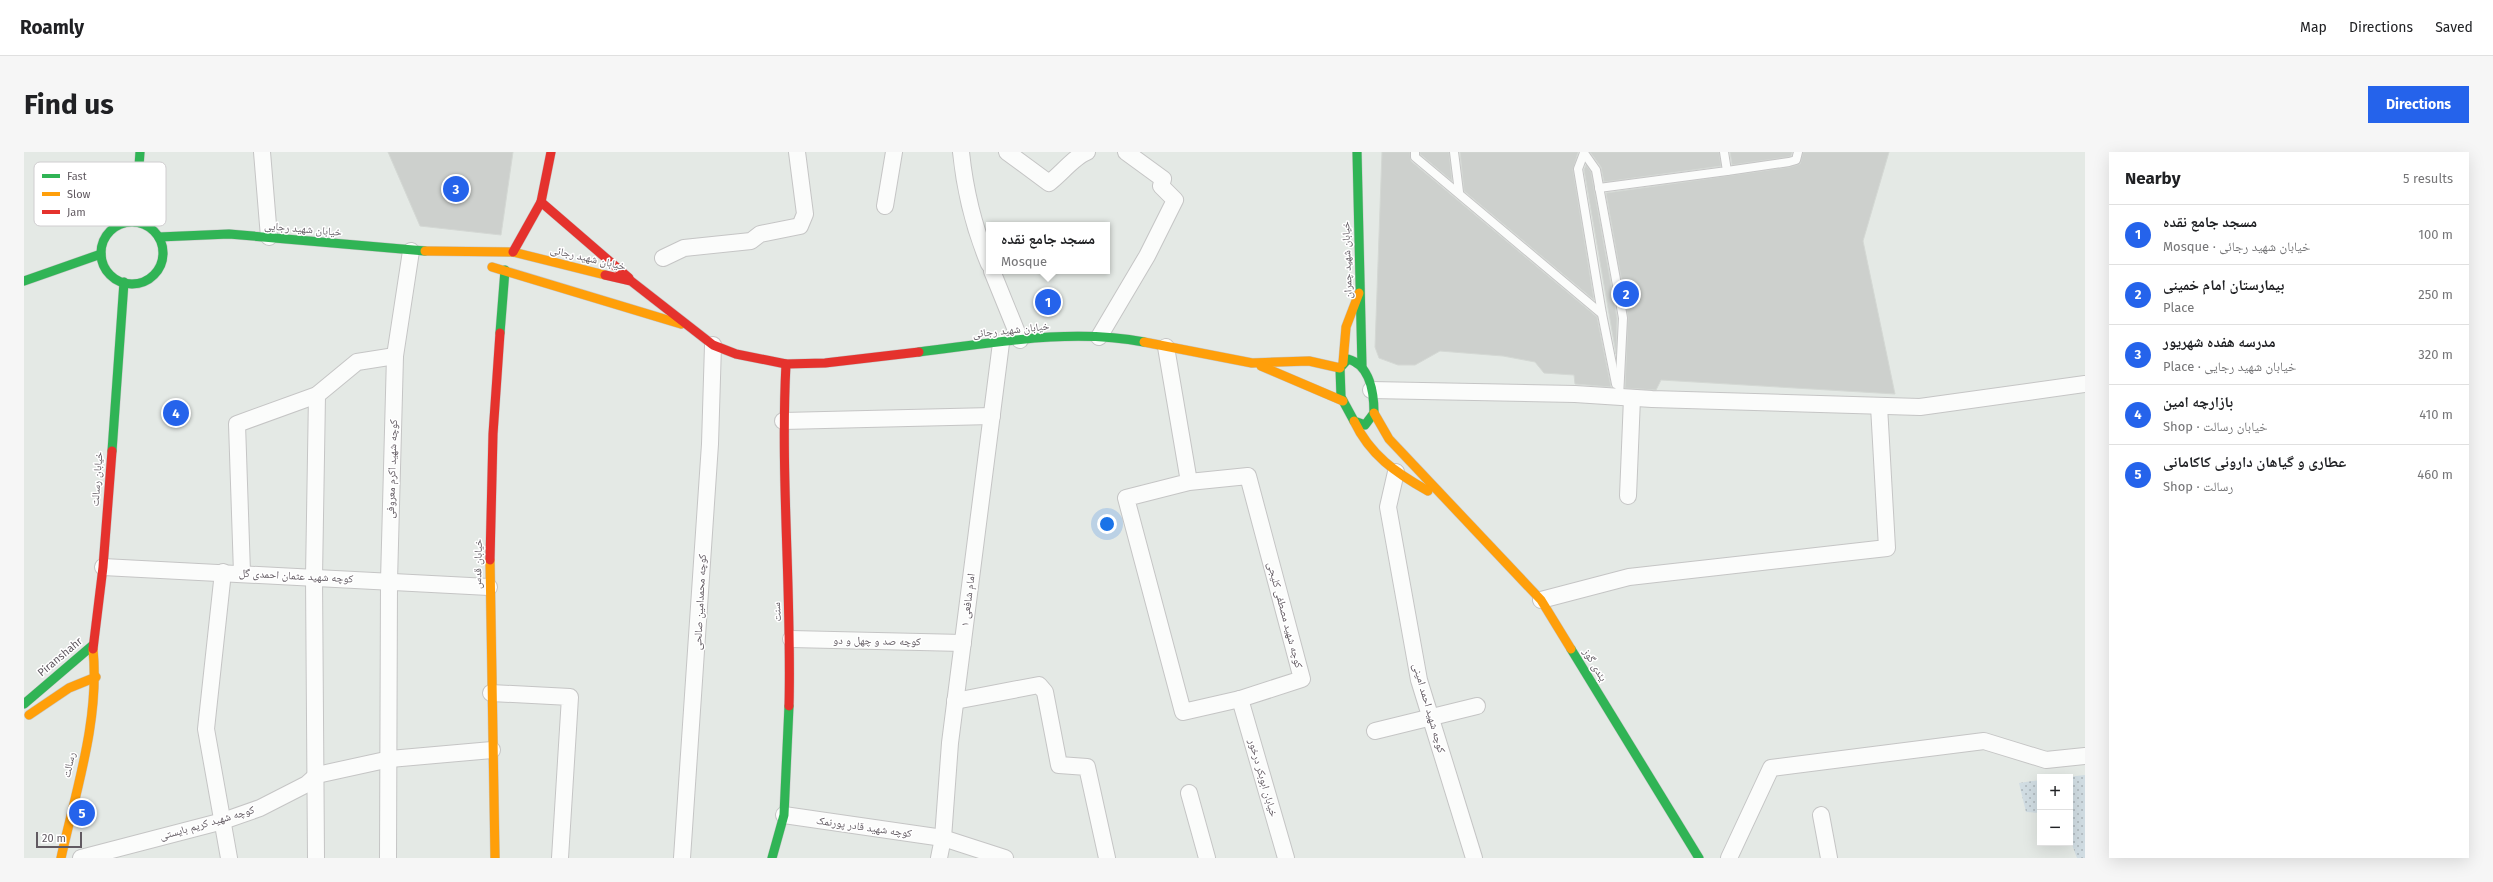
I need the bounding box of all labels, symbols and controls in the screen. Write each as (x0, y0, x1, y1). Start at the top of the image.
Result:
text: Roamly (20, 16, 84, 39)
text: Map (2300, 19, 2327, 36)
text: Directions (2349, 19, 2413, 36)
text: Saved (2435, 19, 2473, 36)
button: Directions (2368, 86, 2469, 123)
text: Find us (24, 88, 114, 121)
legend (34, 162, 166, 226)
text: Nearby (2125, 168, 2180, 189)
text: Fast (67, 170, 87, 183)
text: 5 results (2403, 171, 2453, 186)
pin: 3 (443, 174, 469, 204)
text: Slow (67, 188, 91, 201)
text: Jam (67, 206, 86, 219)
text: مسجد جامع نقده (2163, 213, 2257, 231)
street label: خیابان شهید رجایی (264, 219, 342, 239)
street label: خیابان شهید چمران (1339, 221, 1355, 299)
popup (986, 222, 1110, 274)
text: 1 (2135, 227, 2141, 242)
text: 100 m (2418, 227, 2453, 242)
text: مسجد جامع نقده (1001, 230, 1095, 248)
text: Mosque · خیابان شهید رجائی (2163, 239, 2310, 254)
street label: خیابان شهید رجائی (549, 243, 627, 273)
text: Mosque (1001, 254, 1047, 269)
text: بیمارستان امام خمینی (2163, 276, 2284, 294)
pin: 2 (1613, 279, 1639, 309)
pin: 1 (1035, 287, 1061, 317)
text: 2 (2135, 287, 2141, 302)
text: 250 m (2418, 287, 2453, 302)
text: Place (2163, 300, 2194, 315)
street label: خیابان شهید رجائی (972, 320, 1050, 340)
text: مدرسه هفده شهریور (2163, 333, 2276, 351)
text: 3 (2135, 347, 2141, 362)
text: 320 m (2418, 347, 2453, 362)
text: Place · خیابان شهید رجایی (2163, 359, 2296, 374)
text: بازارچه امین (2163, 393, 2233, 411)
pin: 4 (163, 398, 189, 428)
text: 4 (2134, 407, 2142, 422)
text: 410 m (2419, 407, 2453, 422)
street label: کوچه شهید اکرم معروفی (384, 419, 400, 519)
text: Shop · خیابان رسالت (2163, 419, 2267, 434)
street label: خیابان رسالت (89, 451, 105, 507)
text: عطاری و گیاهان داروئی کاکامانی (2163, 453, 2346, 471)
text: 5 (2135, 467, 2141, 482)
text: 460 m (2417, 467, 2453, 482)
text: Shop · رسالت (2163, 479, 2233, 494)
your location (1097, 514, 1117, 534)
street label: خیابان قدس (471, 539, 485, 589)
street label: کوچه محمدامین صالحی (691, 553, 709, 650)
street label: کوچه شهید مصطفی کلیجی (1265, 560, 1306, 670)
street label: کوچه شهید عثمان احمدی گل (239, 567, 354, 586)
street label: امام شافعی ۱ (958, 573, 978, 627)
street label: سنت (770, 602, 784, 622)
street label: Piranshahr (35, 634, 85, 679)
street label: کوچه صد و چهل و دو (833, 634, 921, 648)
street label: یئدی گوز (1580, 645, 1610, 684)
street label: کوچه شهید احمد امینی (1410, 662, 1448, 755)
street label: خیابان ابوبکر درخور (1245, 737, 1280, 818)
street label: رسالت (60, 751, 78, 779)
map controls (2037, 774, 2073, 846)
button: + (2037, 774, 2073, 810)
pin: 5 (69, 798, 95, 828)
street label: کوچه شهید کریم بایستی (158, 803, 257, 844)
button: − (2037, 810, 2073, 846)
street label: کوچه شهید قادر پورنمک (815, 814, 913, 840)
scale bar (36, 830, 82, 849)
text: 20 m (42, 832, 66, 845)

